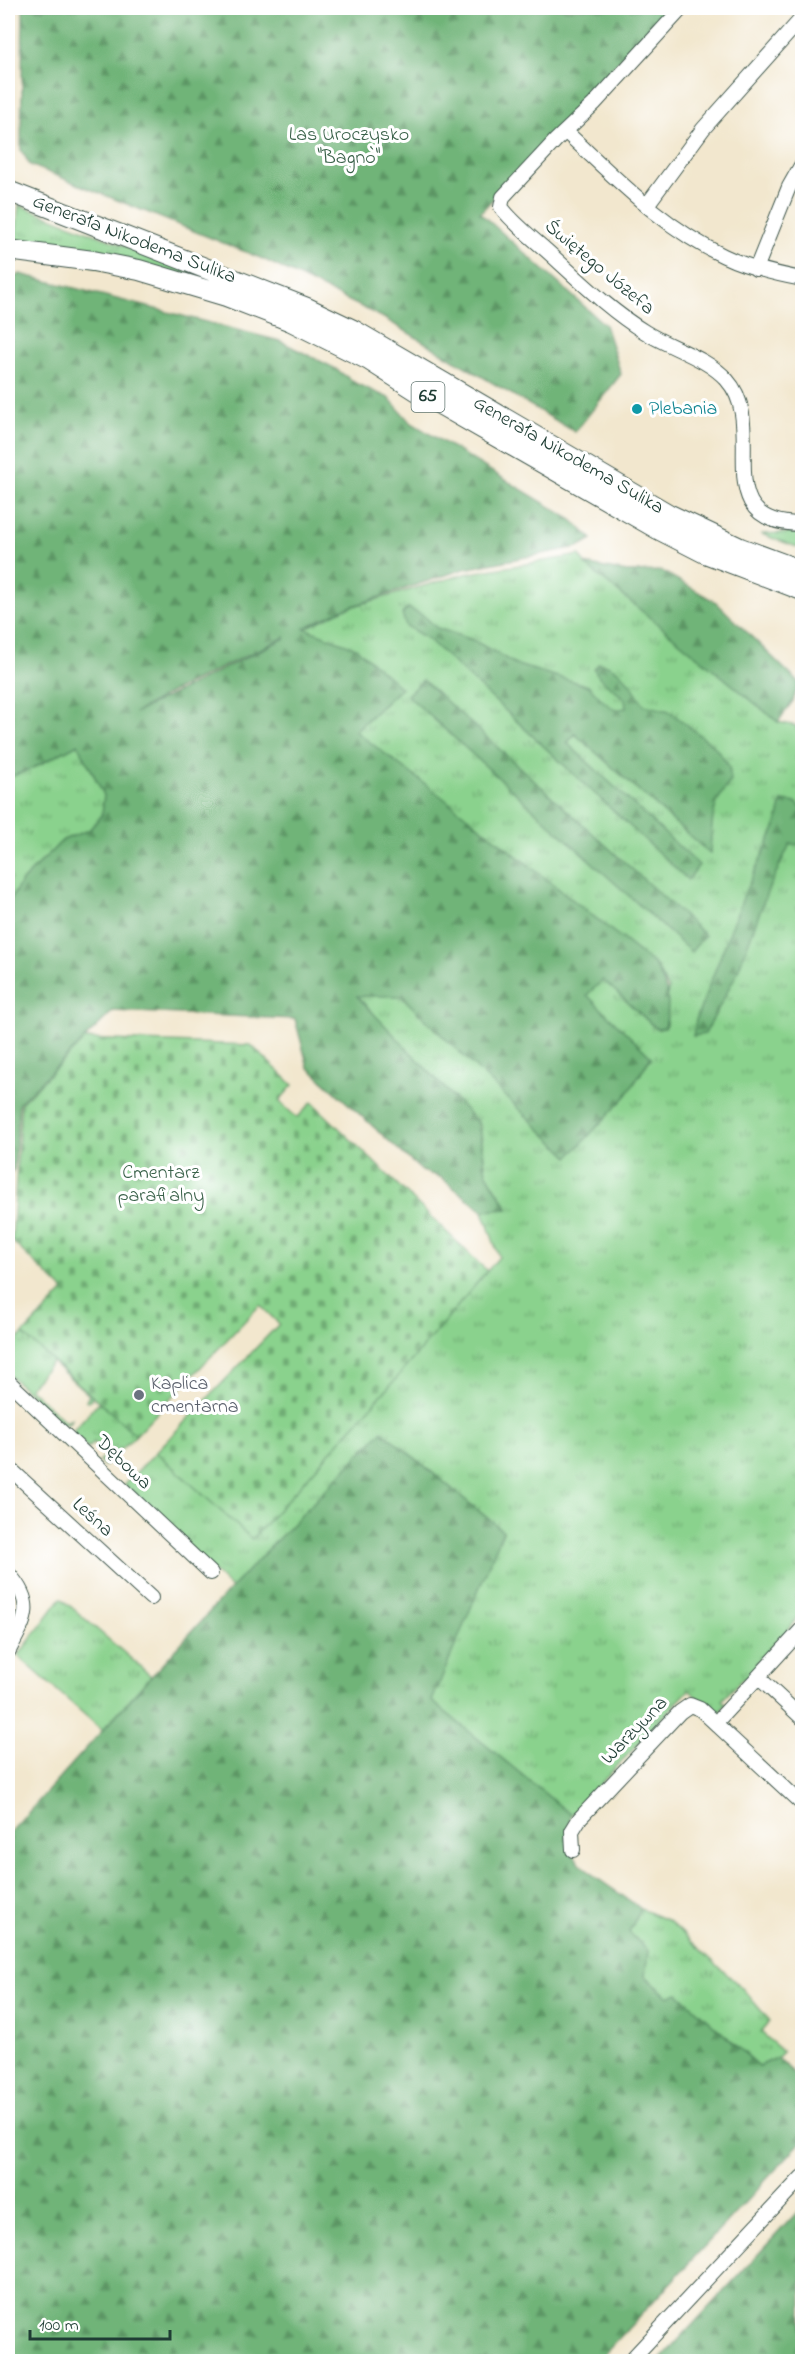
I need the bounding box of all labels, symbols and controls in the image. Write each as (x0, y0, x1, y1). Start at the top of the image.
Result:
park label: Las Uroczysko "Bagno" (289, 121, 409, 174)
street label: Generała Nikodema Sulika (28, 188, 240, 292)
street label: Świętego Józefa (537, 213, 660, 324)
road number: 65 (412, 382, 444, 412)
street label: Generała Nikodema Sulika (467, 389, 669, 523)
place label: Plebania (649, 395, 717, 424)
marker: Plebania (630, 402, 644, 416)
park label: Cmentarz parafialny (118, 1159, 204, 1211)
place label: Kaplica cmentarna (151, 1370, 239, 1422)
marker: Kaplica cmentarna (132, 1388, 146, 1402)
street label: Dębowa (88, 1428, 158, 1497)
street label: Leśna (65, 1491, 119, 1545)
street label: Warzywna (595, 1690, 675, 1772)
scale bar (30, 2303, 170, 2341)
text: 100 m (39, 2313, 79, 2339)

